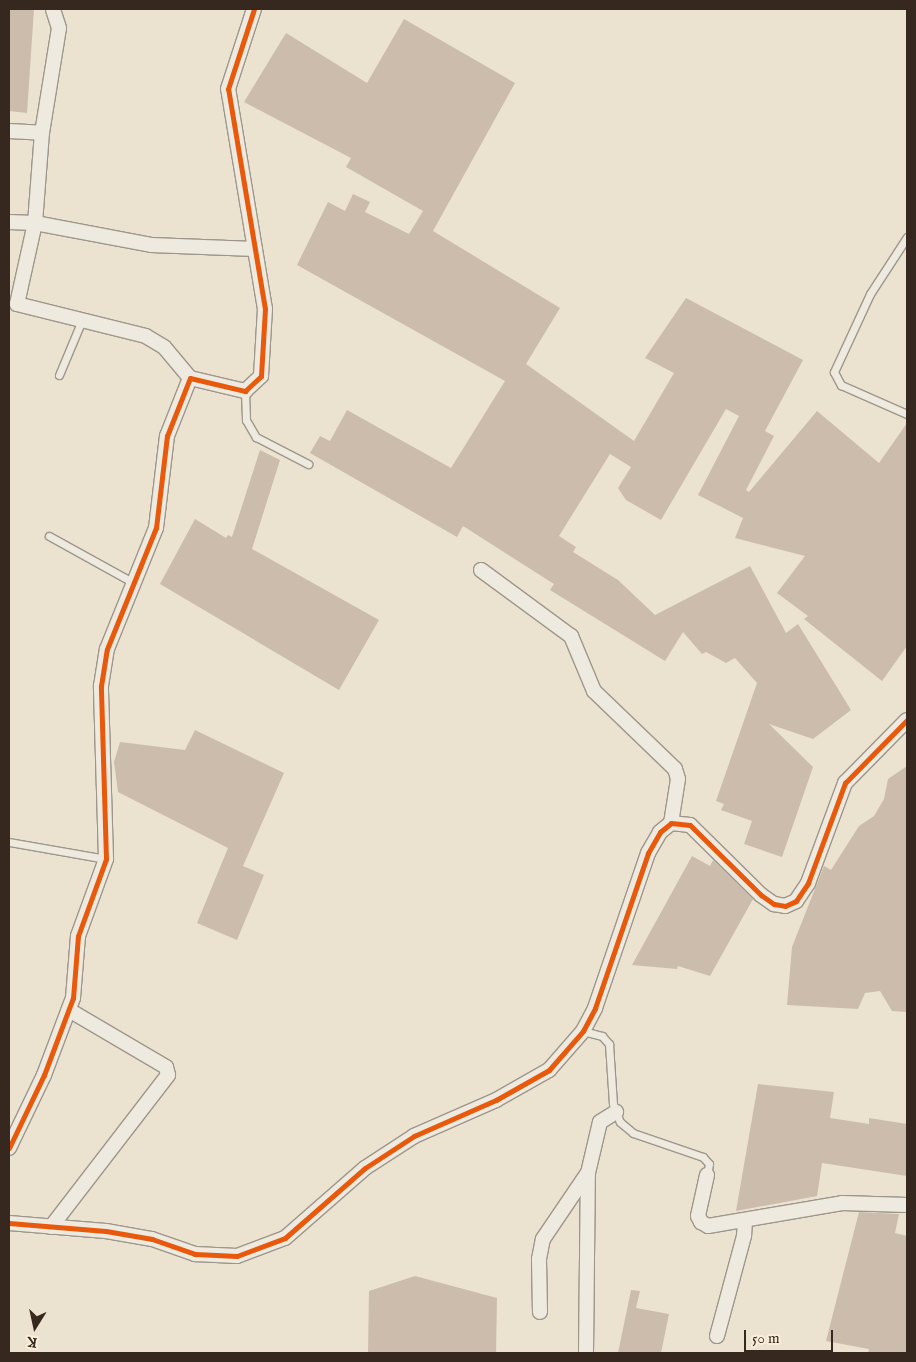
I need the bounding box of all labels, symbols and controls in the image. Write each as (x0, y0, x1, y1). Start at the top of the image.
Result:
north arrow (10, 1302, 60, 1352)
scale bar (746, 1320, 835, 1352)
text: 50 m (752, 1329, 780, 1348)
text: K (26, 1332, 39, 1352)

